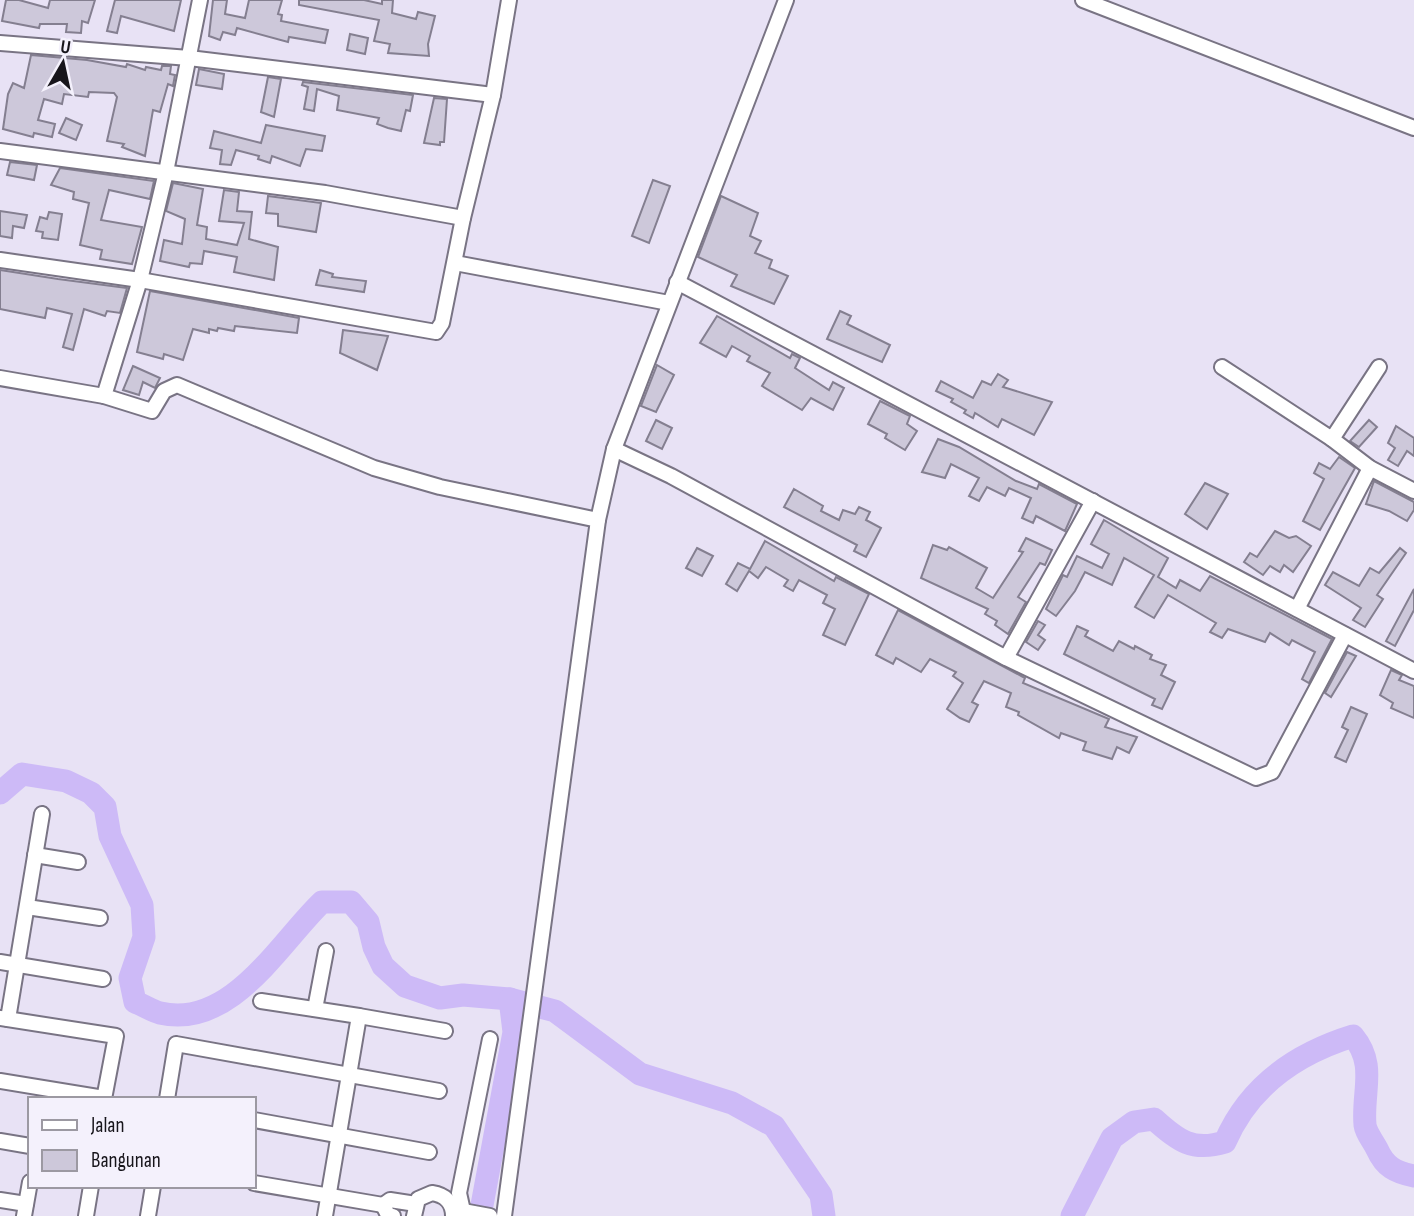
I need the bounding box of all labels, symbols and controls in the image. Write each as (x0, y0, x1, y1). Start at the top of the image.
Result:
north arrow (28, 28, 98, 98)
text: U (59, 36, 72, 60)
legend (28, 1097, 256, 1188)
text: Jalan (90, 1113, 124, 1138)
text: Bangunan (91, 1148, 161, 1173)

